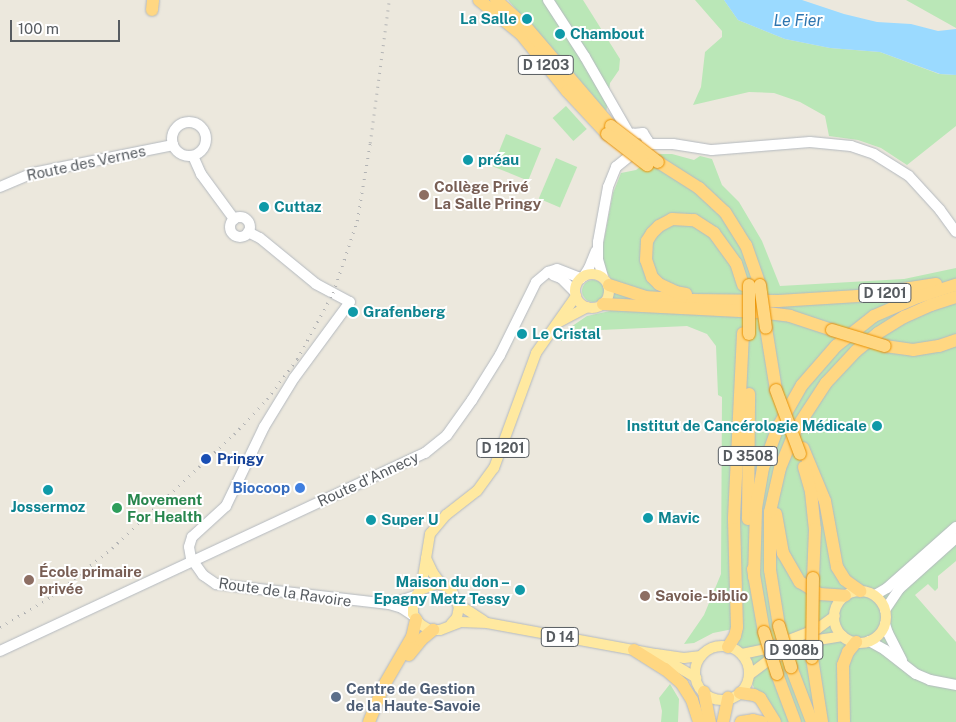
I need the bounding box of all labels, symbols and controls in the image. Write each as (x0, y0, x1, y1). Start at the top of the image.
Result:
scale bar (12, 10, 122, 42)
place label: La Salle (460, 10, 517, 28)
water label: Le Fier (773, 11, 823, 31)
marker: La Salle (521, 13, 533, 25)
text: 100 m (18, 20, 59, 37)
place label: Chambout (570, 25, 644, 43)
marker: Chambout (554, 28, 566, 40)
road number: D 1203 (517, 54, 575, 76)
street label: Route des Vernes (24, 142, 148, 184)
place label: préau (478, 151, 519, 169)
marker: préau (462, 154, 474, 166)
place label: Collège Privé La Salle Pringy (434, 177, 541, 212)
marker: Collège Privé La Salle Pringy (418, 189, 430, 201)
place label: Cuttaz (274, 198, 322, 216)
marker: Cuttaz (258, 201, 270, 213)
road number: D 1201 (858, 282, 912, 304)
place label: Grafenberg (363, 303, 445, 321)
marker: Grafenberg (347, 306, 359, 318)
place label: Le Cristal (532, 325, 601, 343)
marker: Le Cristal (516, 328, 528, 340)
place label: Institut de Cancérologie Médicale (626, 417, 867, 435)
marker: Institut de Cancérologie Médicale (871, 420, 883, 432)
road number: D 1201 (476, 436, 530, 459)
road number: D 3508 (717, 444, 779, 468)
street label: Route d'Annecy (314, 448, 422, 510)
place label: Pringy (217, 450, 264, 468)
marker: Pringy (199, 452, 213, 466)
place label: Biocoop (233, 479, 290, 497)
marker: Biocoop (294, 482, 306, 494)
marker: Jossermoz (42, 484, 54, 496)
place label: Movement For Health (127, 490, 202, 525)
place label: Jossermoz (11, 498, 85, 516)
marker: Movement For Health (111, 502, 123, 514)
place label: Mavic (658, 509, 700, 527)
place label: Super U (381, 511, 439, 529)
marker: Mavic (642, 512, 654, 524)
marker: Super U (365, 514, 377, 526)
place label: École primaire privée (39, 562, 142, 597)
place label: Maison du don – Epagny Metz Tessy (373, 572, 510, 607)
marker: École primaire privée (23, 574, 35, 586)
street label: Route de la Ravoire (217, 574, 353, 610)
marker: Maison du don – Epagny Metz Tessy (514, 584, 526, 596)
place label: Savoie-biblio (655, 587, 748, 605)
marker: Savoie-biblio (639, 590, 651, 602)
road number: D 14 (540, 626, 580, 649)
road number: D 908b (764, 638, 824, 662)
place label: Centre de Gestion de la Haute-Savoie (346, 679, 481, 714)
marker: Centre de Gestion de la Haute-Savoie (330, 691, 342, 703)

